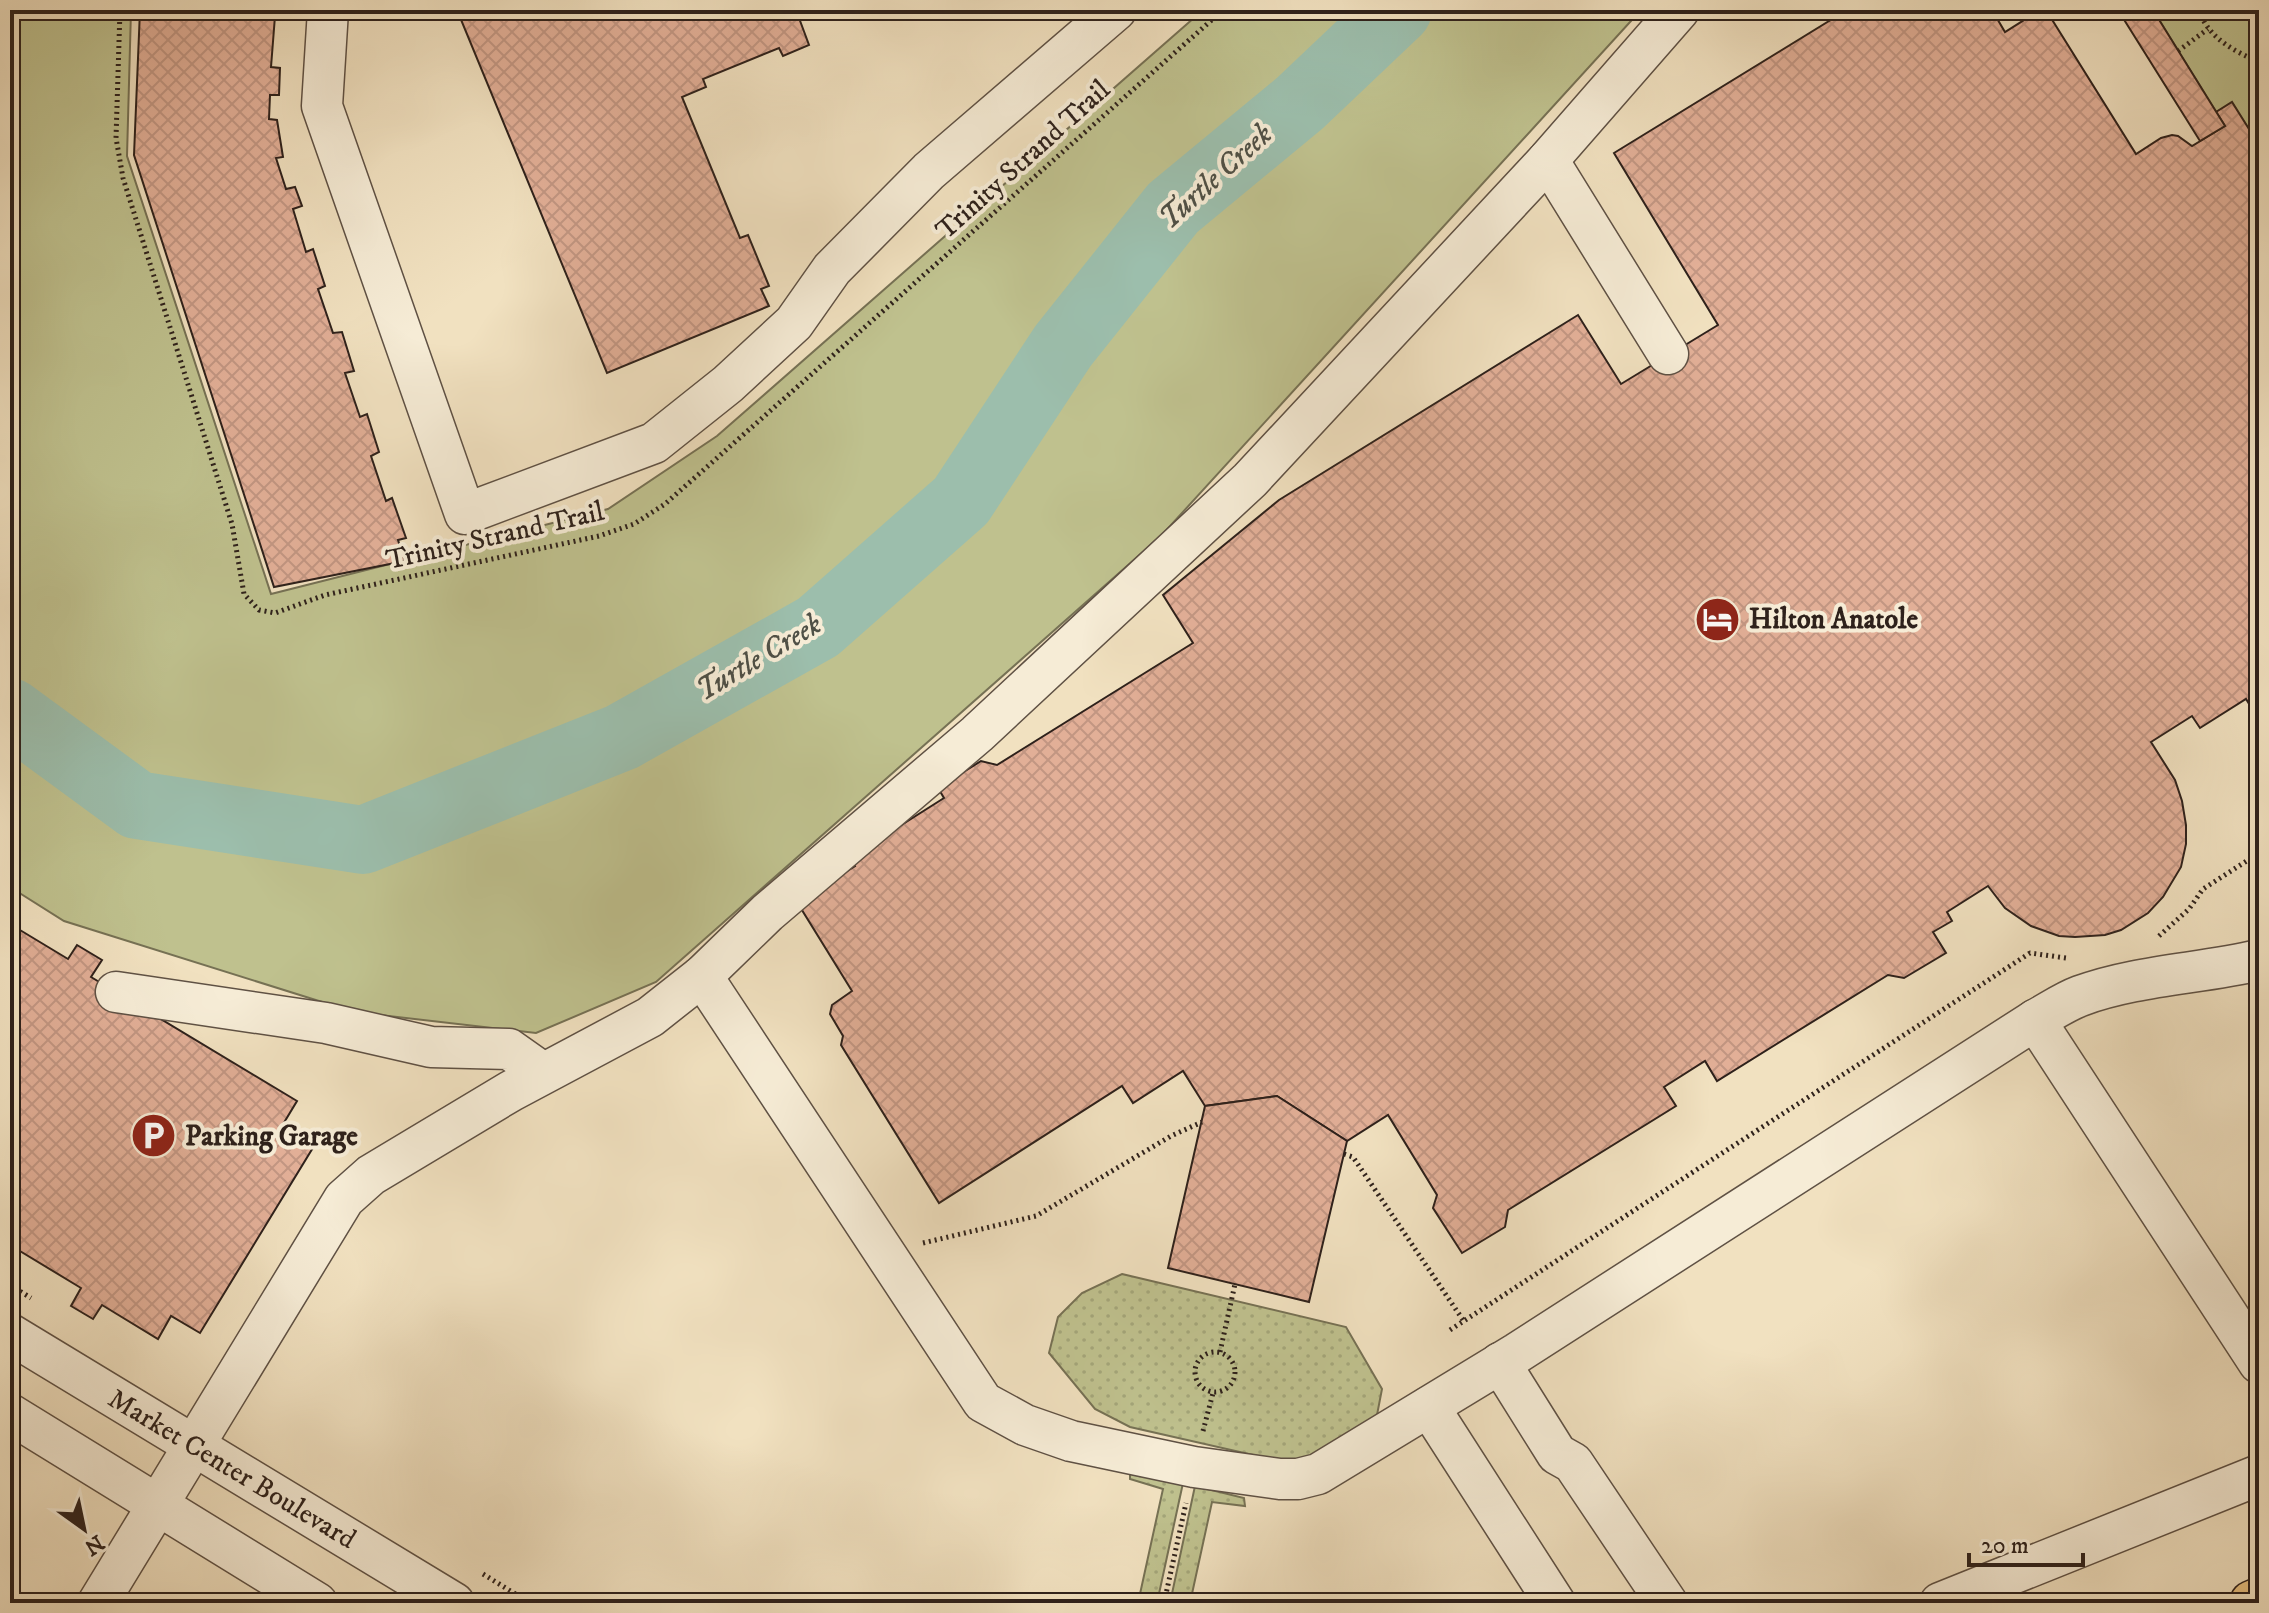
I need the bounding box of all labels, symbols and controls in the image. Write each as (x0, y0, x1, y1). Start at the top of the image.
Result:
street label: Trinity Strand Trail (929, 72, 1118, 248)
water label: Turtle Creek (1152, 116, 1281, 238)
street label: Trinity Strand Trail (383, 494, 608, 578)
hotel icon: Hilton Anatole (1694, 595, 1742, 643)
place label: Hilton Anatole (1749, 602, 1918, 637)
water label: Turtle Creek (689, 606, 829, 710)
parking icon: Parking Garage (130, 1112, 178, 1160)
place label: Parking Garage (185, 1119, 358, 1154)
street label: Market Center Boulevard (102, 1381, 362, 1557)
north arrow (44, 1489, 124, 1569)
scale bar (1969, 1517, 2083, 1567)
text: N (79, 1528, 109, 1561)
text: 20 m (1981, 1531, 2029, 1561)

